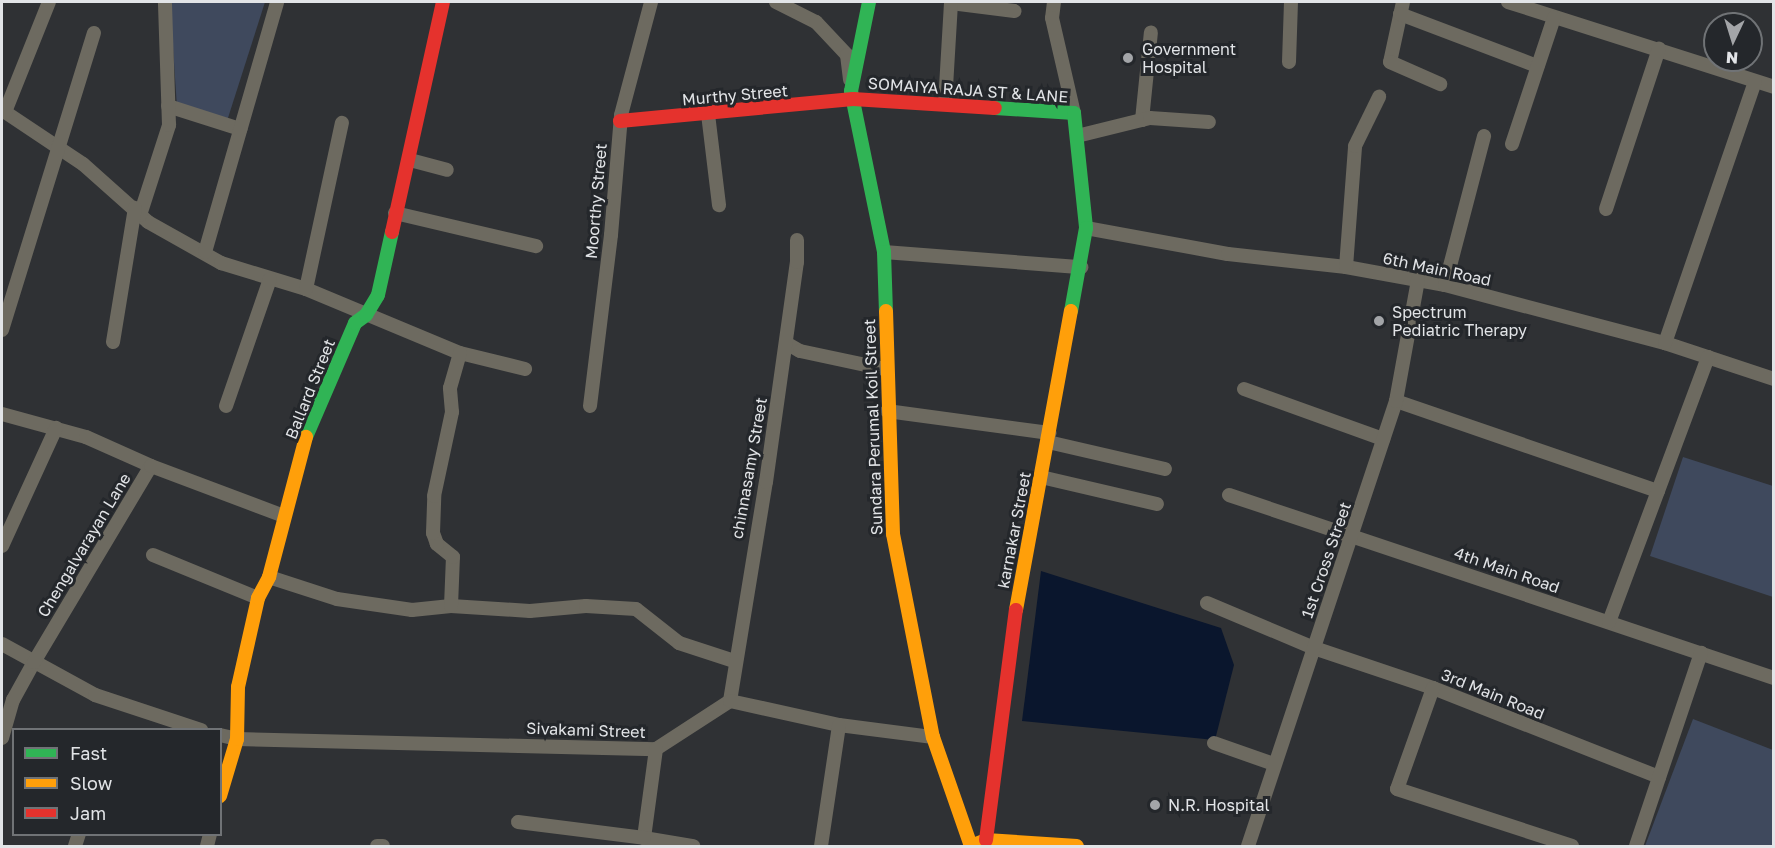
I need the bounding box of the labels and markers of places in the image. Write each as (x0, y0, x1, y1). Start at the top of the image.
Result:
place label: Government Hospital (1142, 39, 1236, 77)
marker: Government Hospital (1119, 49, 1137, 67)
place label: Spectrum Pediatric Therapy (1392, 302, 1527, 340)
marker: Spectrum Pediatric Therapy (1370, 312, 1388, 330)
place label: N.R. Hospital (1168, 795, 1270, 815)
marker: N.R. Hospital (1146, 796, 1164, 814)

